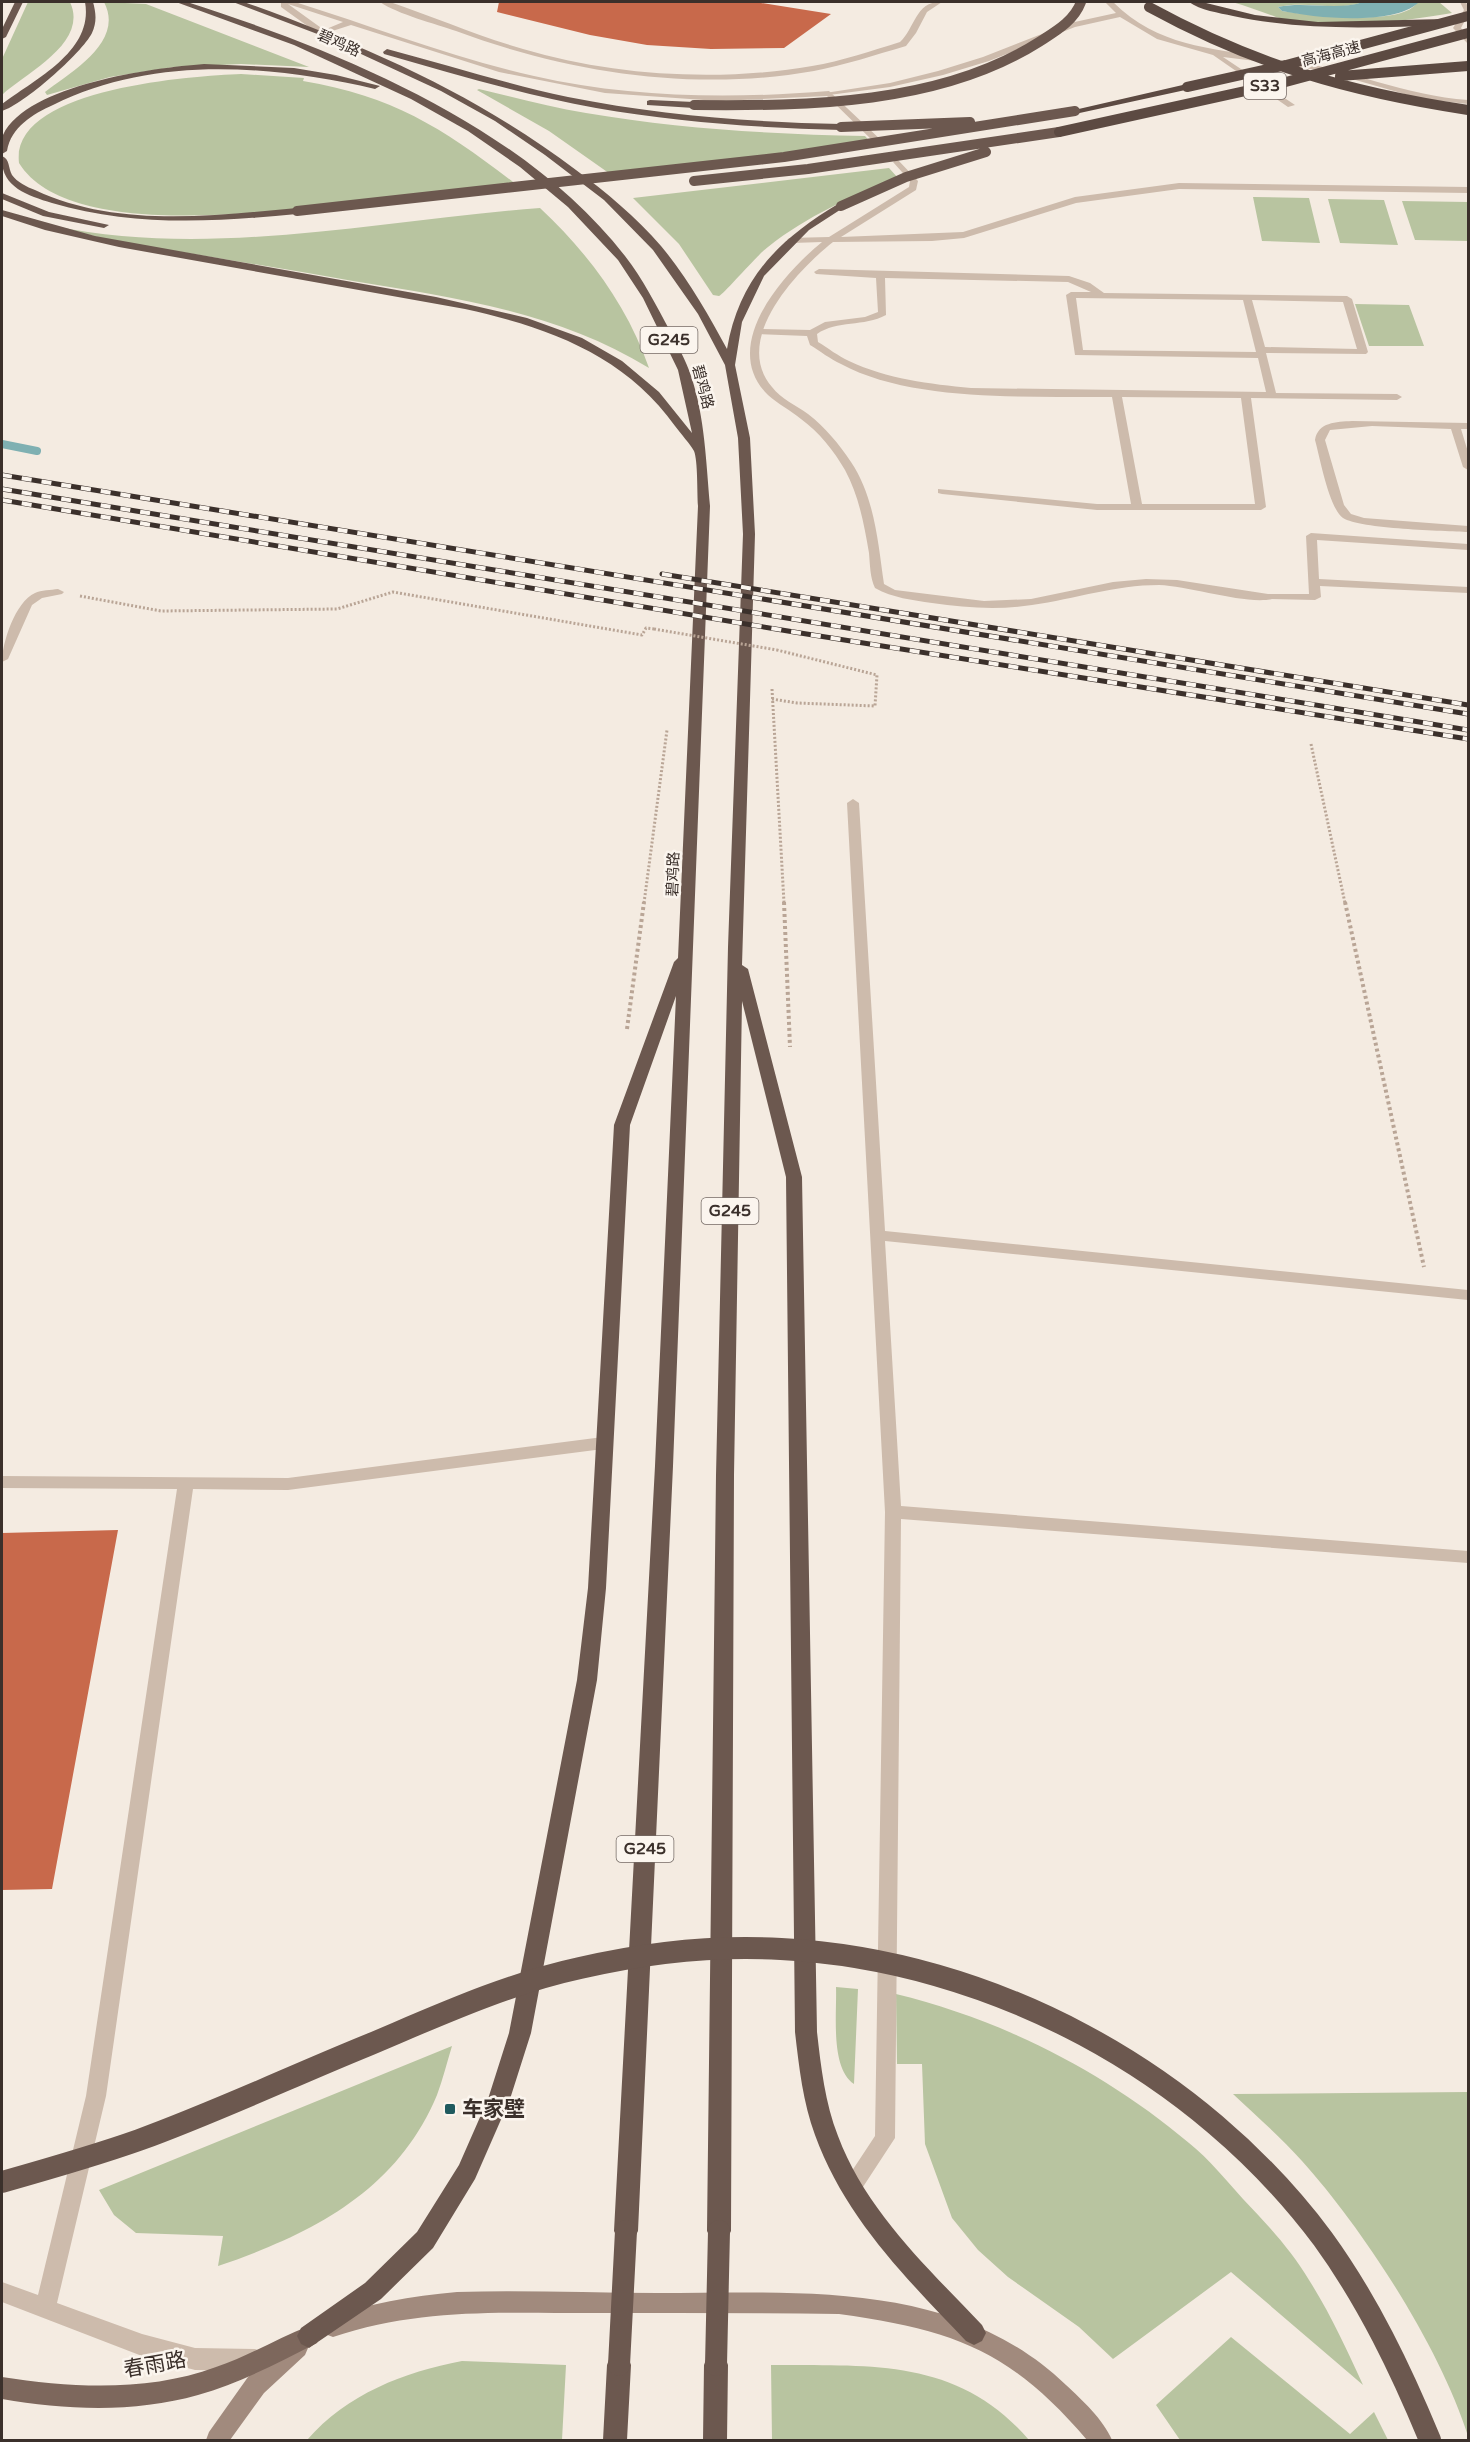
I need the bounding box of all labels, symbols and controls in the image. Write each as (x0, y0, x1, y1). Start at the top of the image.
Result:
street label: 碧鸡路 (315, 26, 363, 60)
street label: 高海高速 (1300, 38, 1362, 70)
road number: S33 (1244, 73, 1286, 99)
road number: G245 (640, 327, 698, 353)
street label: 碧鸡路 (688, 363, 718, 411)
street label: 碧鸡路 (663, 851, 683, 897)
road number: G245 (702, 1198, 758, 1224)
road number: G245 (616, 1836, 674, 1862)
place label: 车家壁 (462, 2097, 525, 2122)
marker: 车家壁 (443, 2102, 457, 2116)
street label: 春雨路 (122, 2347, 188, 2383)

